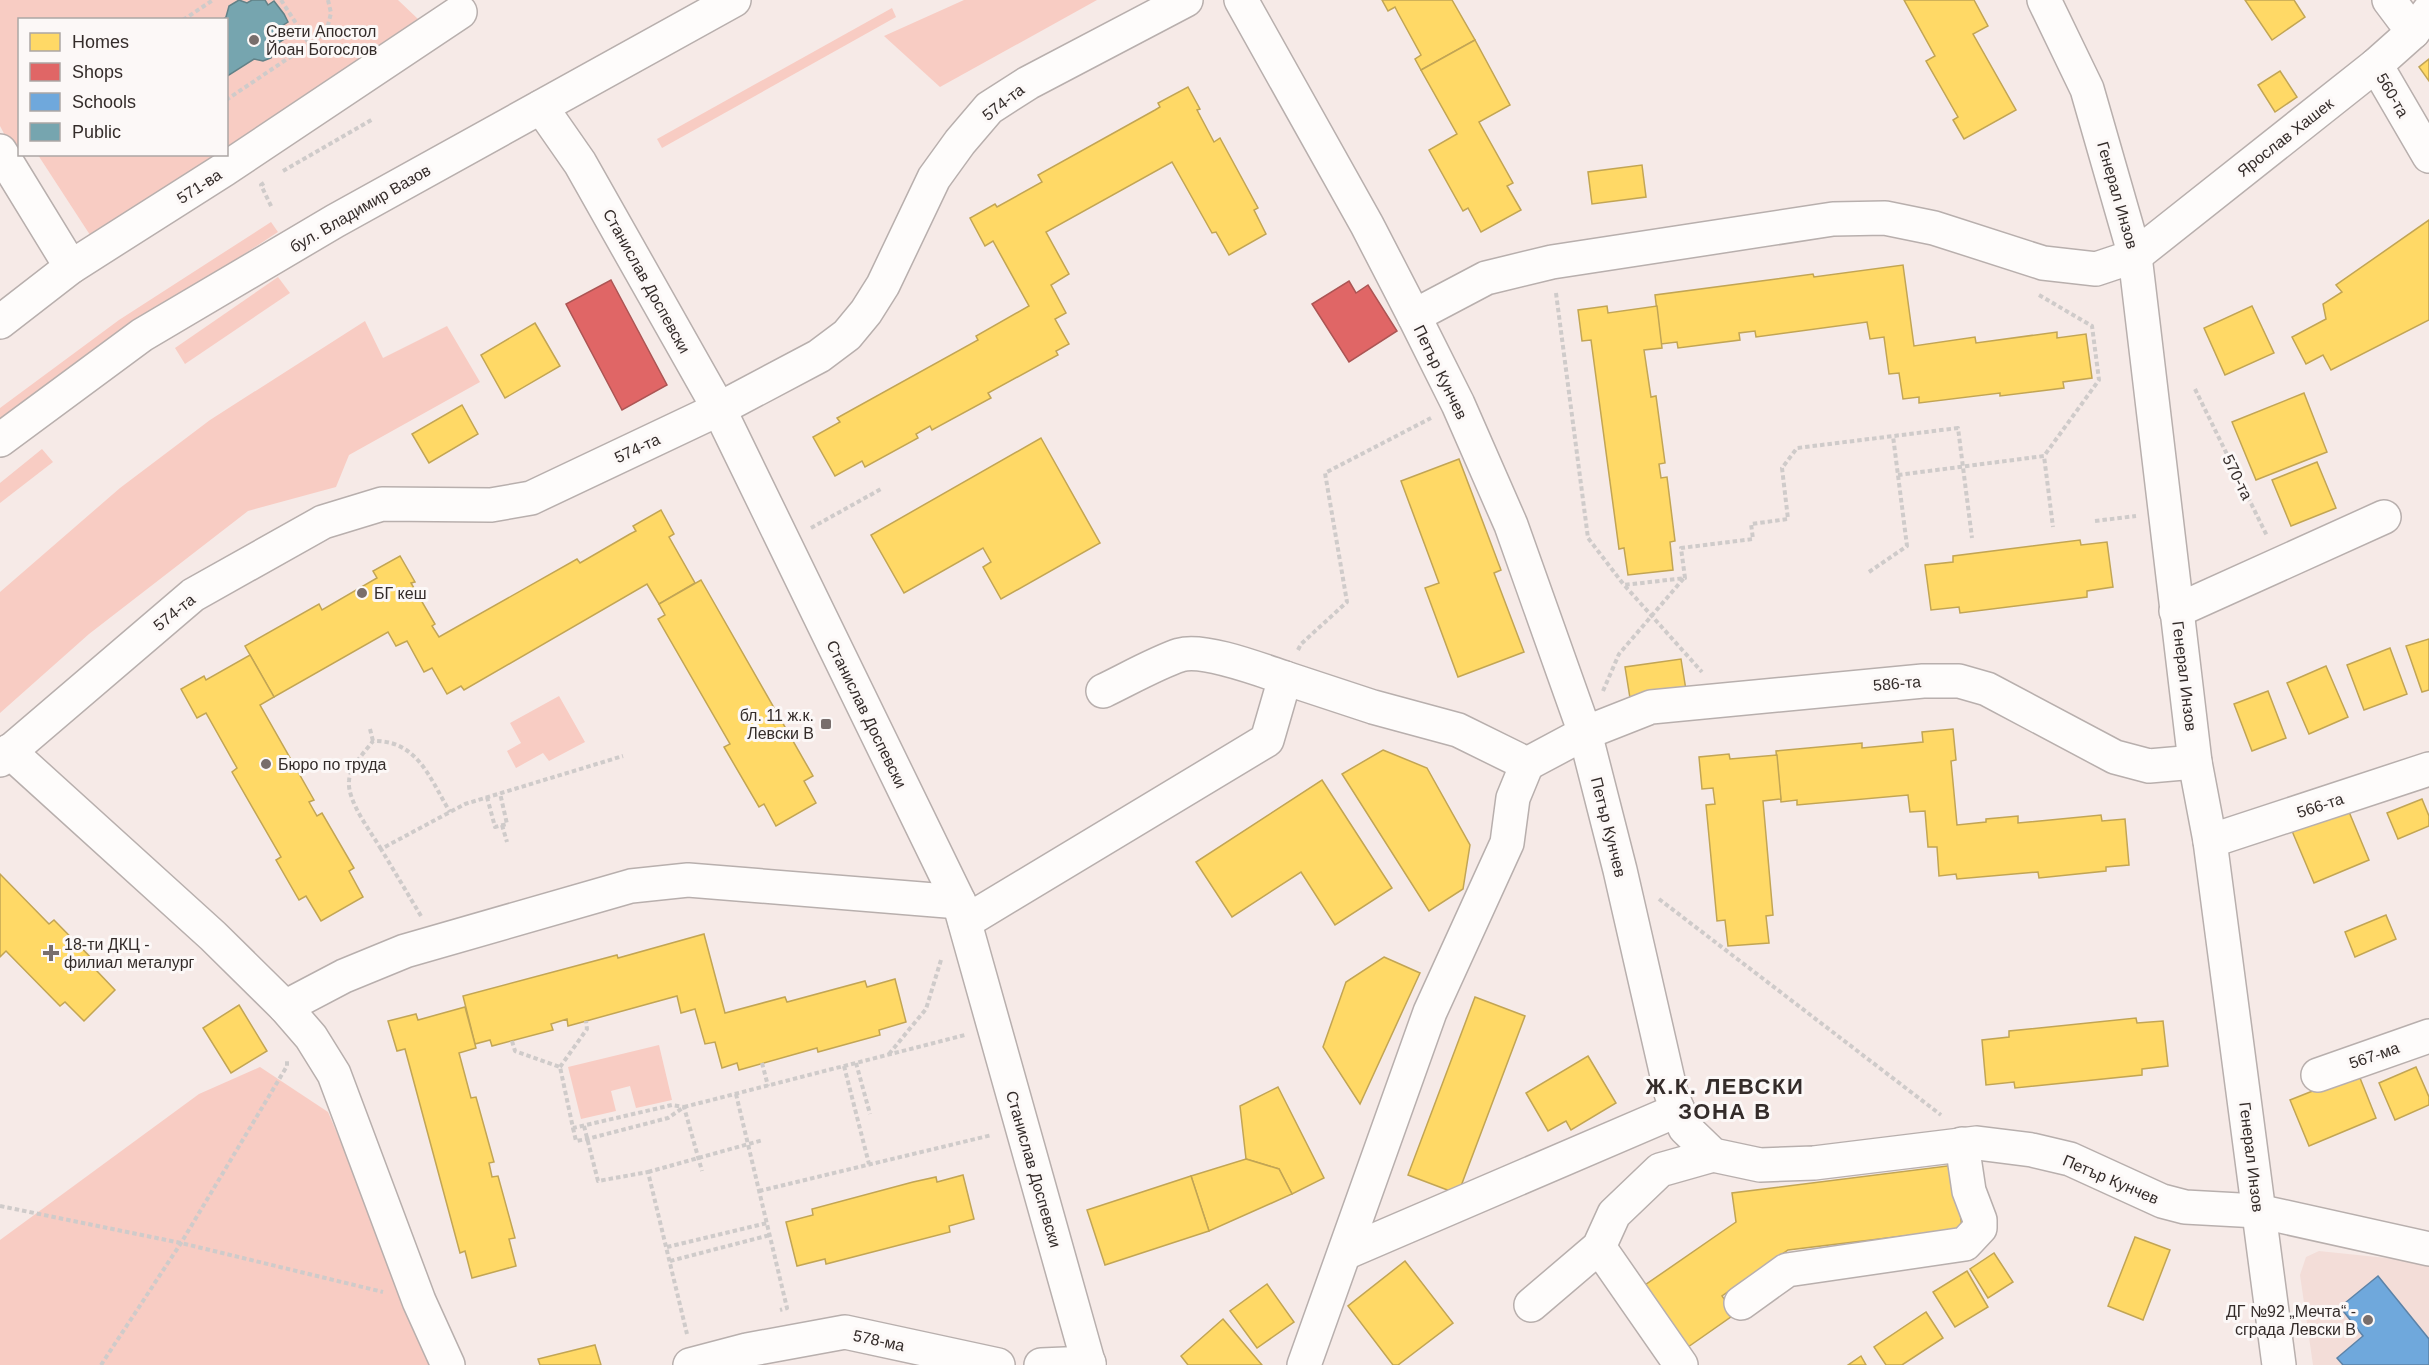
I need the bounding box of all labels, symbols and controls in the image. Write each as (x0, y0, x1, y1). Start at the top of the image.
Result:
legend (18, 18, 228, 156)
place label: Свети Апостол Йоан Богослов (266, 23, 377, 58)
text: Homes (72, 32, 129, 52)
marker: Свети Апостол Йоан Богослов (247, 33, 261, 47)
text: Shops (72, 62, 123, 82)
street label: 560-та (2373, 70, 2412, 120)
street label: 574-та (979, 81, 1028, 124)
text: Schools (72, 92, 136, 112)
street label: Ярослав Хашек (2234, 94, 2337, 180)
text: Public (72, 122, 121, 142)
street label: Генерал Инзов (2094, 140, 2141, 251)
street label: бул. Владимир Вазов (287, 161, 433, 256)
street label: 571-ва (174, 166, 225, 207)
street label: Станислав Доспевски (600, 206, 693, 356)
street label: Петър Кунчев (1410, 322, 1471, 422)
street label: 574-та (612, 431, 663, 466)
street label: 570-та (2219, 452, 2256, 503)
place label: БГ кеш (374, 585, 427, 602)
marker: БГ кеш (355, 586, 369, 600)
street label: 574-та (150, 591, 198, 634)
street label: Генерал Инзов (2169, 620, 2200, 732)
street label: Станислав Доспевски (823, 638, 910, 791)
street label: 586-та (1872, 673, 1922, 694)
place label: бл. 11 ж.к. Левски В (740, 707, 814, 742)
marker: бл. 11 ж.к. Левски В (819, 717, 833, 731)
place label: Бюро по труда (278, 756, 387, 773)
marker: Бюро по труда (259, 757, 273, 771)
street label: Петър Кунчев (1588, 775, 1629, 879)
street label: 566-та (2295, 790, 2346, 821)
place label: 18-ти ДКЦ - филиал металург (64, 936, 195, 971)
marker: 18-ти ДКЦ - филиал металург (42, 944, 60, 962)
street label: 567-ма (2347, 1039, 2402, 1072)
district label: Ж.К. ЛЕВСКИ ЗОНА В (1645, 1074, 1804, 1124)
street label: Станислав Доспевски (1003, 1089, 1064, 1249)
street label: Генерал Инзов (2236, 1101, 2267, 1213)
street label: Петър Кунчев (2060, 1152, 2161, 1207)
place label: ДГ №92 „Мечта“ - сграда Левски В (2226, 1303, 2356, 1338)
marker: ДГ №92 „Мечта“ - сграда Левски В (2361, 1313, 2375, 1327)
street label: 578-ма (852, 1327, 906, 1354)

